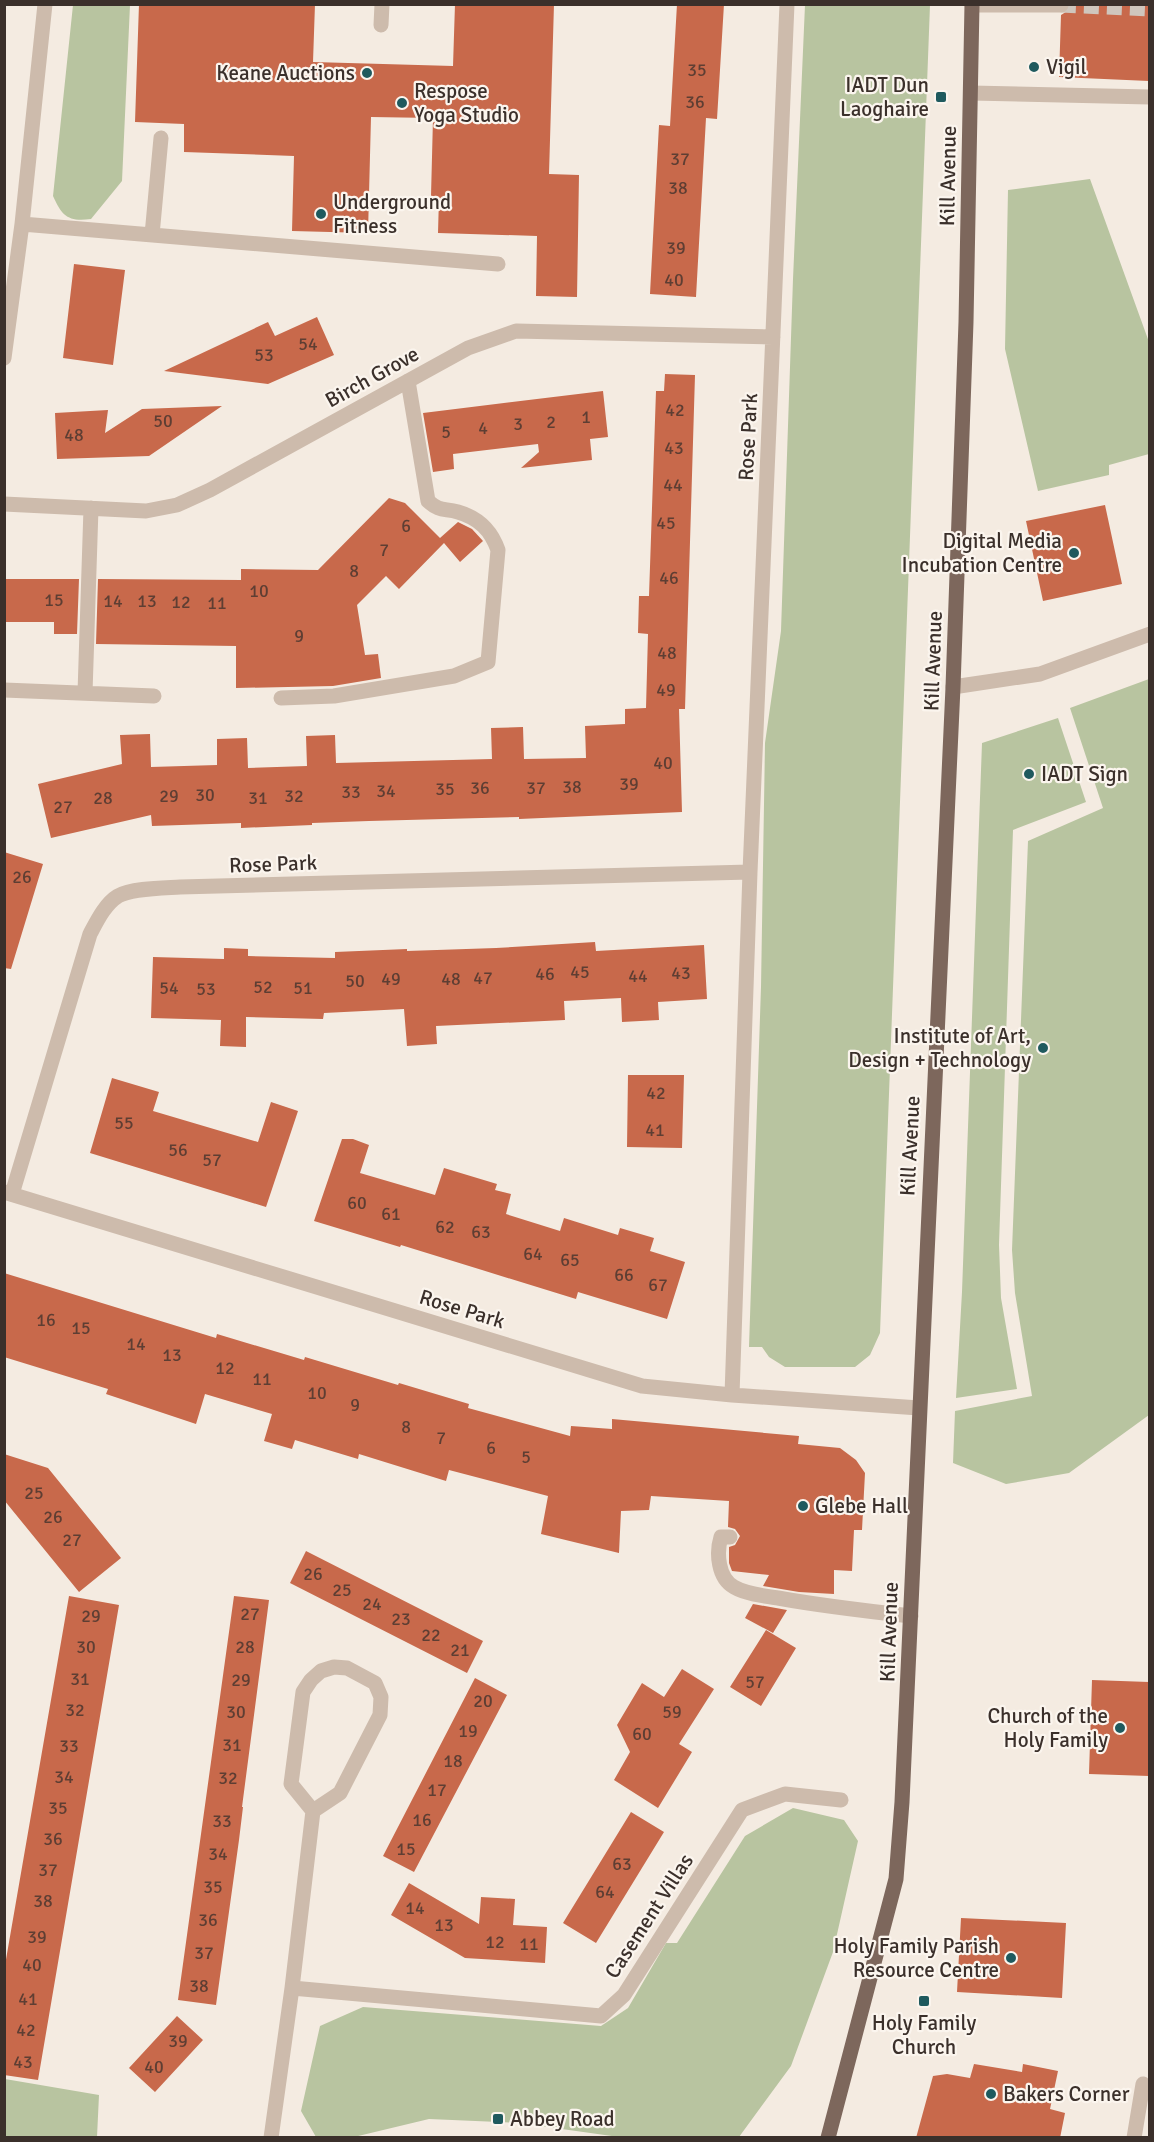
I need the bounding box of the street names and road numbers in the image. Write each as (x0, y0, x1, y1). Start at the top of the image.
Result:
street label: Kill Avenue (934, 125, 962, 227)
street label: Birch Grove (321, 341, 423, 413)
street label: Rose Park (733, 392, 763, 482)
street label: Kill Avenue (918, 610, 948, 712)
street label: Rose Park (229, 849, 318, 879)
street label: Kill Avenue (894, 1095, 926, 1197)
street label: Rose Park (416, 1284, 508, 1334)
street label: Kill Avenue (874, 1581, 904, 1683)
street label: Casement Villas (599, 1849, 699, 1983)

